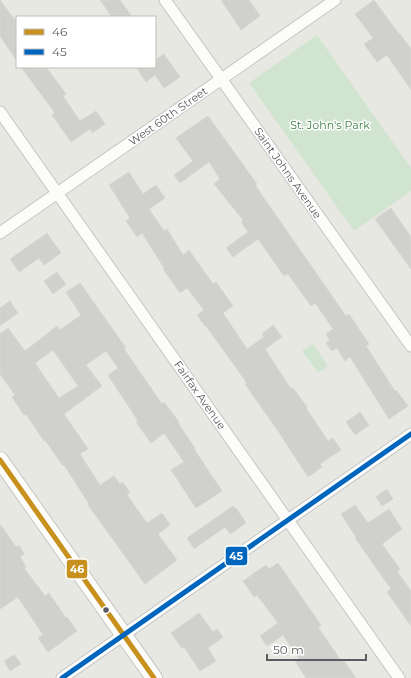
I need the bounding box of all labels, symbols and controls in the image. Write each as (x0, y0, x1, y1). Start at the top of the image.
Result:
legend (16, 16, 156, 68)
text: 46 (52, 24, 67, 39)
text: 45 (52, 44, 67, 59)
street label: West 60th Street (126, 83, 211, 148)
park label: St. John's Park (290, 118, 370, 132)
street label: Saint Johns Avenue (251, 125, 325, 222)
street label: Fairfax Avenue (171, 358, 229, 432)
line badge: 45 (225, 546, 248, 566)
text: 45 (229, 549, 244, 563)
line badge: 46 (66, 559, 88, 579)
text: 46 (70, 562, 84, 576)
unlabelled marker (101, 605, 111, 615)
scale bar (267, 636, 366, 662)
text: 50 m (273, 642, 304, 657)

